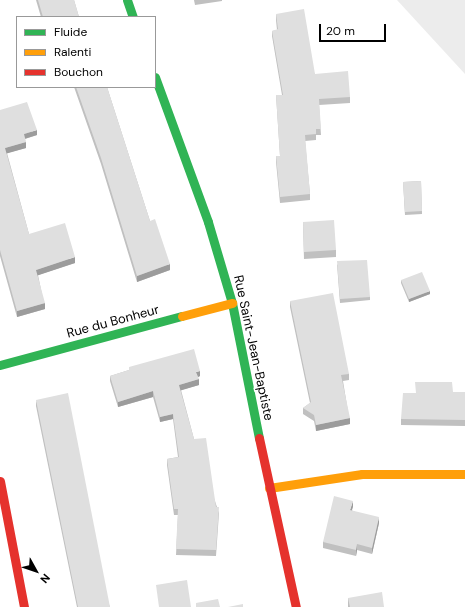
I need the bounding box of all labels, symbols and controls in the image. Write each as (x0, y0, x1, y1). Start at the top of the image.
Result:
legend (16, 16, 156, 88)
scale bar (321, 16, 388, 42)
text: 20 m (326, 23, 355, 39)
text: Fluide (54, 24, 87, 40)
text: Ralenti (54, 44, 91, 60)
text: Bouchon (54, 64, 103, 80)
street label: Rue Saint-Jean-Baptiste (230, 274, 276, 422)
street label: Rue du Bonheur (65, 302, 161, 342)
north arrow (16, 551, 56, 591)
text: N (37, 571, 53, 586)

